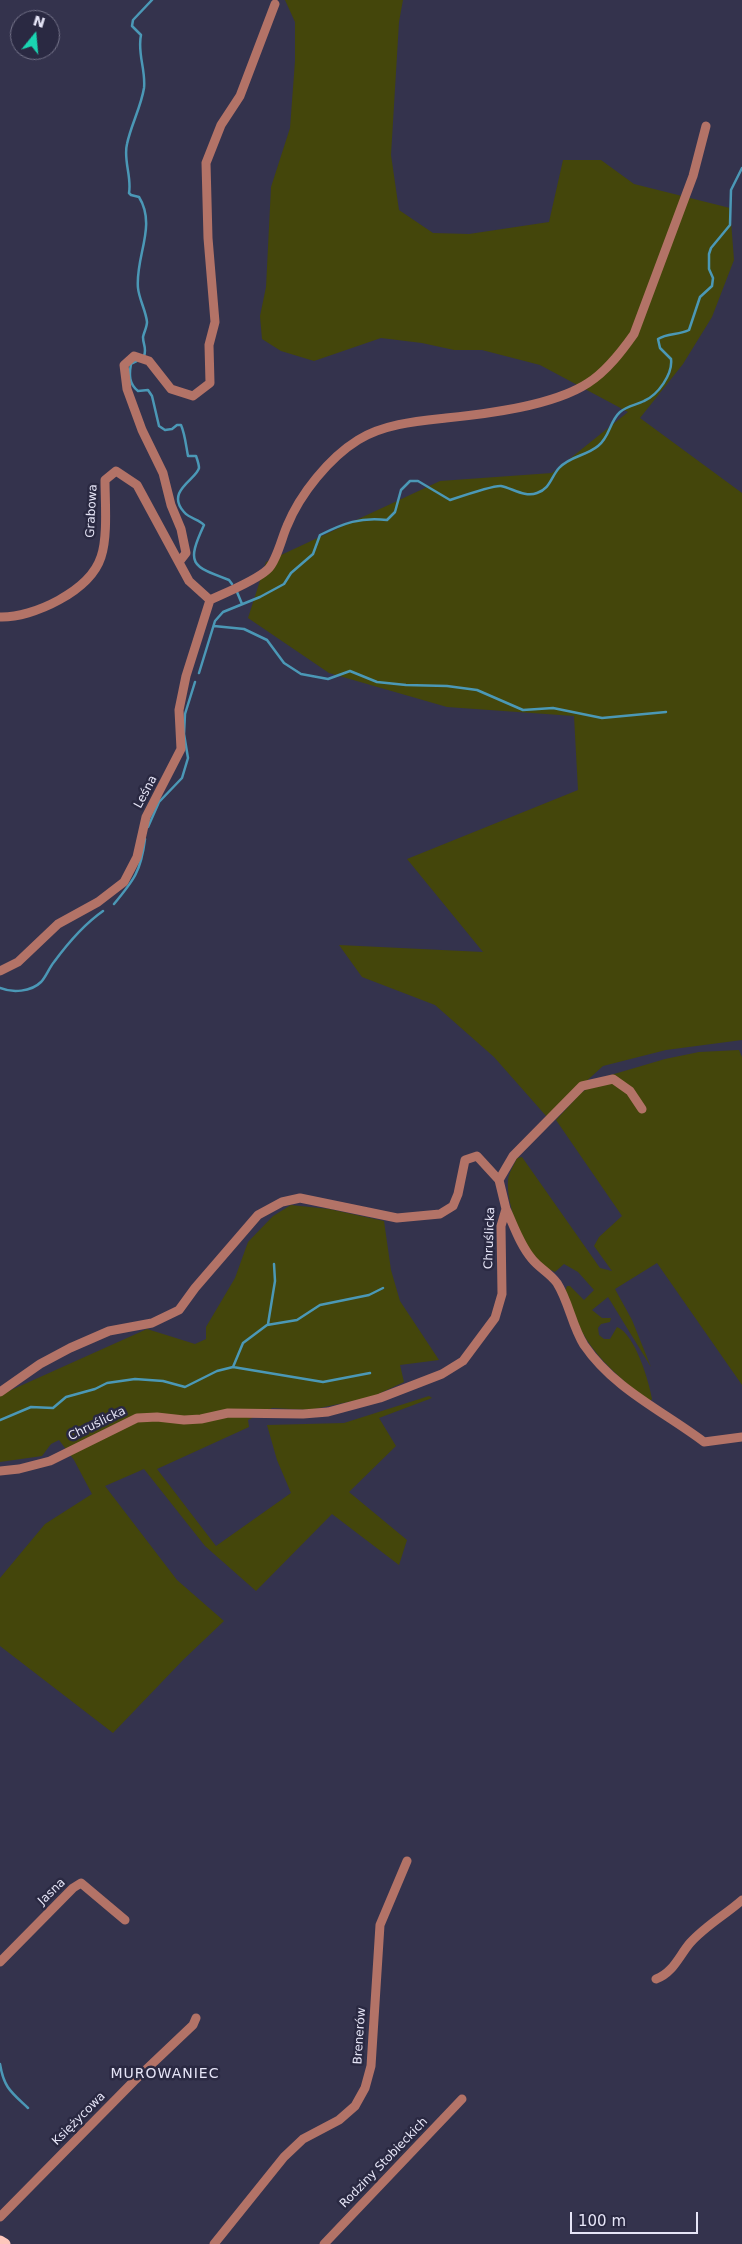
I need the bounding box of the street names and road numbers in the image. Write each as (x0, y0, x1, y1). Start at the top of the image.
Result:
street label: Grabowa (83, 484, 101, 538)
street label: Leśna (131, 773, 161, 811)
street label: Chruślicka (482, 1207, 498, 1269)
street label: Chruślicka (66, 1404, 128, 1444)
street label: Jasna (35, 1876, 69, 1908)
street label: Brenerów (351, 2007, 369, 2065)
street label: Księżycowa (49, 2089, 109, 2149)
street label: Rodziny Stobieckich (337, 2115, 431, 2211)

